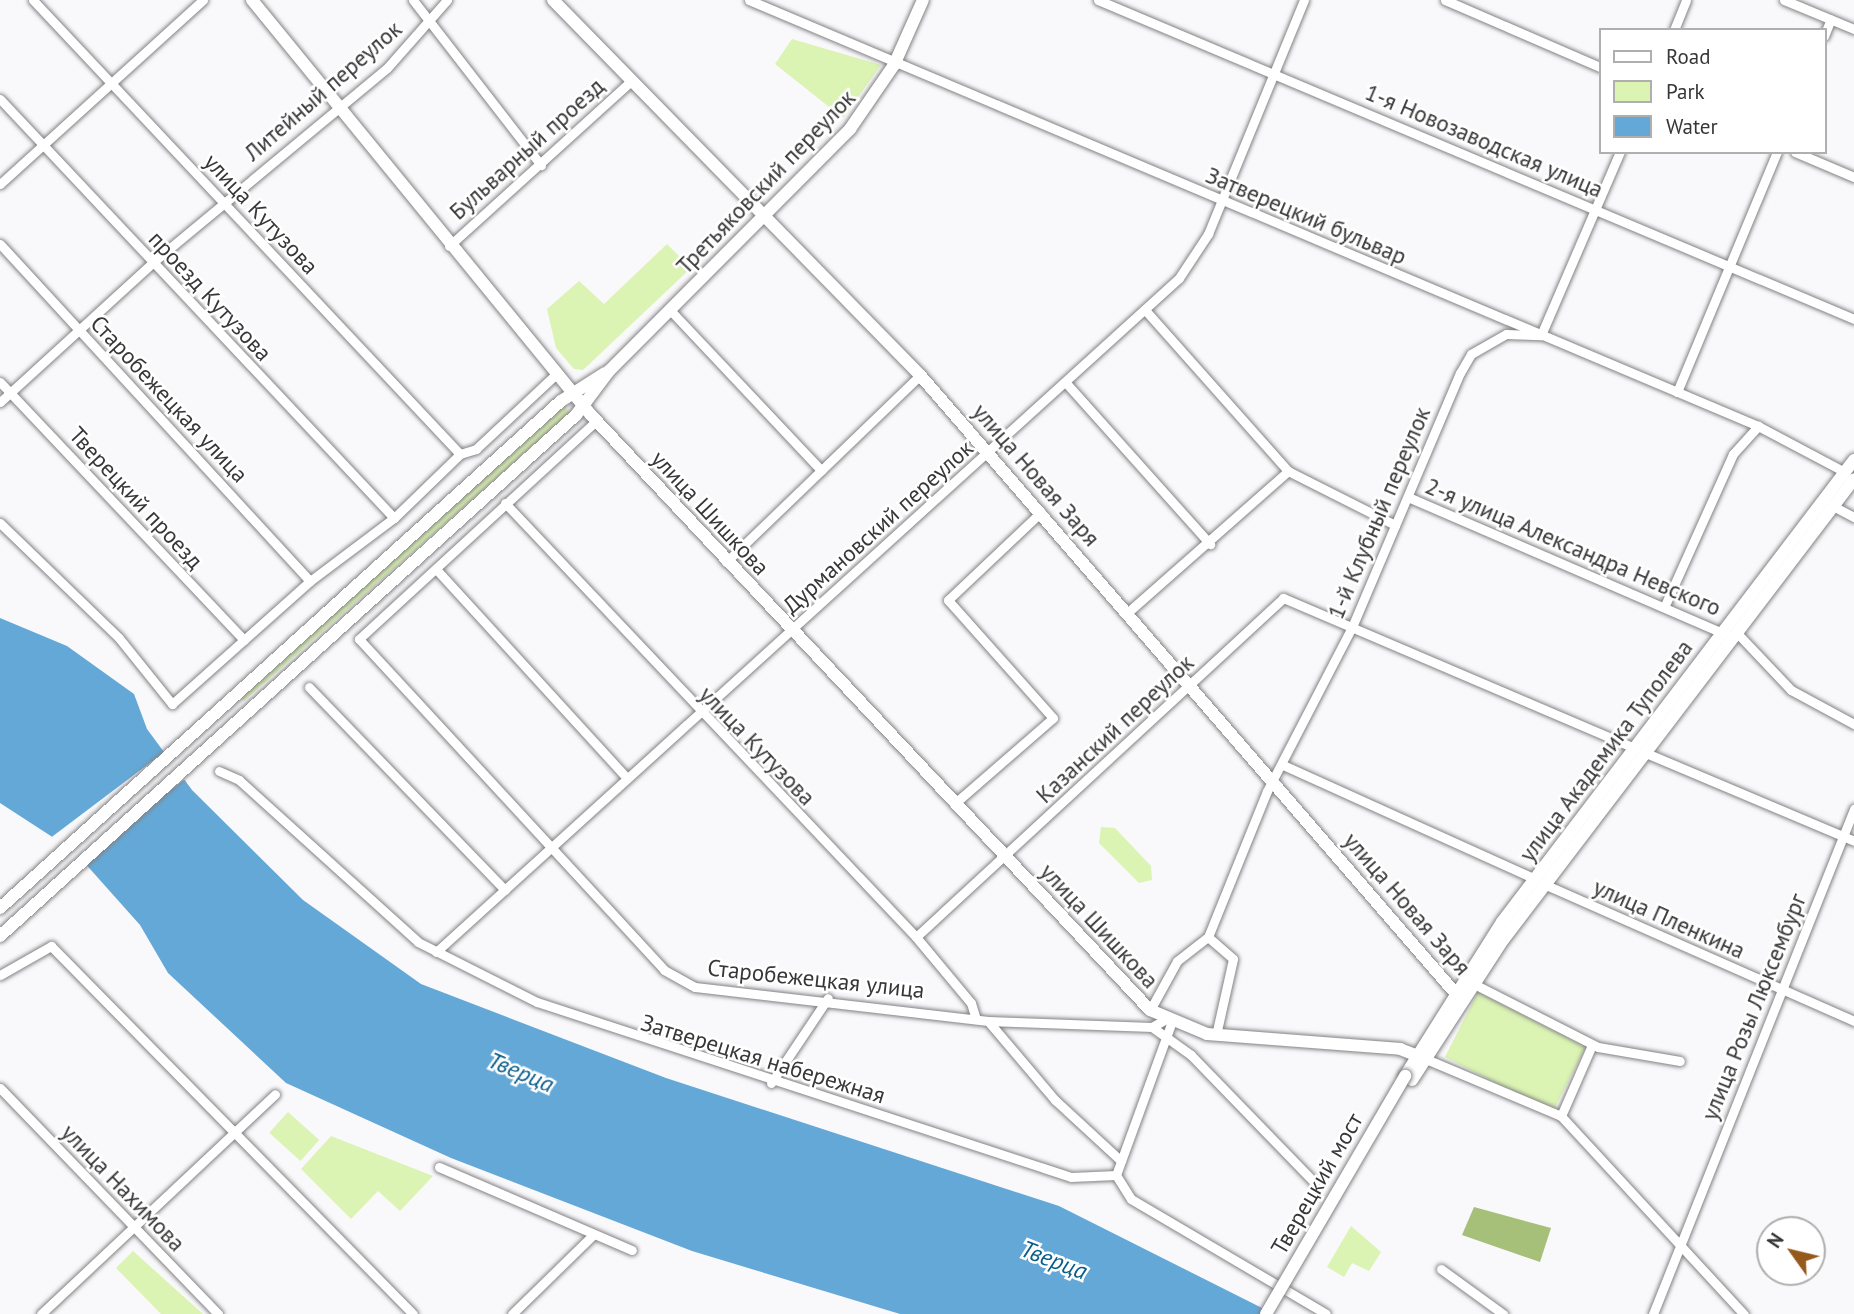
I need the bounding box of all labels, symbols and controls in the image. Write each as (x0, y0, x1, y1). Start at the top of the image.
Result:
street label: Литейный переулок (239, 15, 407, 167)
legend (1598, 28, 1826, 154)
text: Road (1666, 43, 1710, 70)
street label: Бульварный проезд (444, 72, 610, 226)
street label: 1-я Новозаводская улица (1361, 78, 1607, 204)
text: Park (1666, 78, 1705, 105)
street label: Третьяковский переулок (671, 84, 861, 280)
text: Water (1666, 113, 1718, 140)
street label: улица Кутузова (198, 148, 324, 280)
street label: Затверецкий бульвар (1202, 161, 1410, 271)
street label: проезд Кутузова (143, 225, 277, 367)
street label: Старобежецкая улица (85, 310, 253, 488)
street label: улица Новая Заря (967, 398, 1105, 552)
street label: 1-й Клубный переулок (1322, 403, 1436, 623)
street label: Тверецкий проезд (63, 421, 209, 575)
street label: Дурмановский переулок (777, 434, 979, 620)
street label: улица Шишкова (645, 445, 775, 581)
street label: 2-я улица Александра Невского (1421, 472, 1725, 622)
street label: улица Академика Туполева (1513, 634, 1699, 868)
street label: Казанский переулок (1031, 649, 1199, 809)
street label: улица Кутузова (693, 681, 821, 811)
street label: улица Новая Заря (1338, 827, 1476, 981)
street label: улица Шишкова (1034, 858, 1164, 994)
street label: улица Пленкина (1589, 873, 1749, 965)
street label: улица Розы Люксембург (1696, 890, 1812, 1124)
street label: Старобежецкая улица (706, 954, 926, 1004)
street label: Затверецкая набережная (637, 1009, 889, 1109)
water label: Тверца (484, 1045, 558, 1099)
street label: Тверецкий мост (1265, 1108, 1369, 1260)
street label: улица Нахимова (55, 1119, 191, 1257)
north arrow (1756, 1216, 1826, 1286)
text: N (1762, 1228, 1789, 1252)
water label: Тверца (1017, 1234, 1091, 1286)

